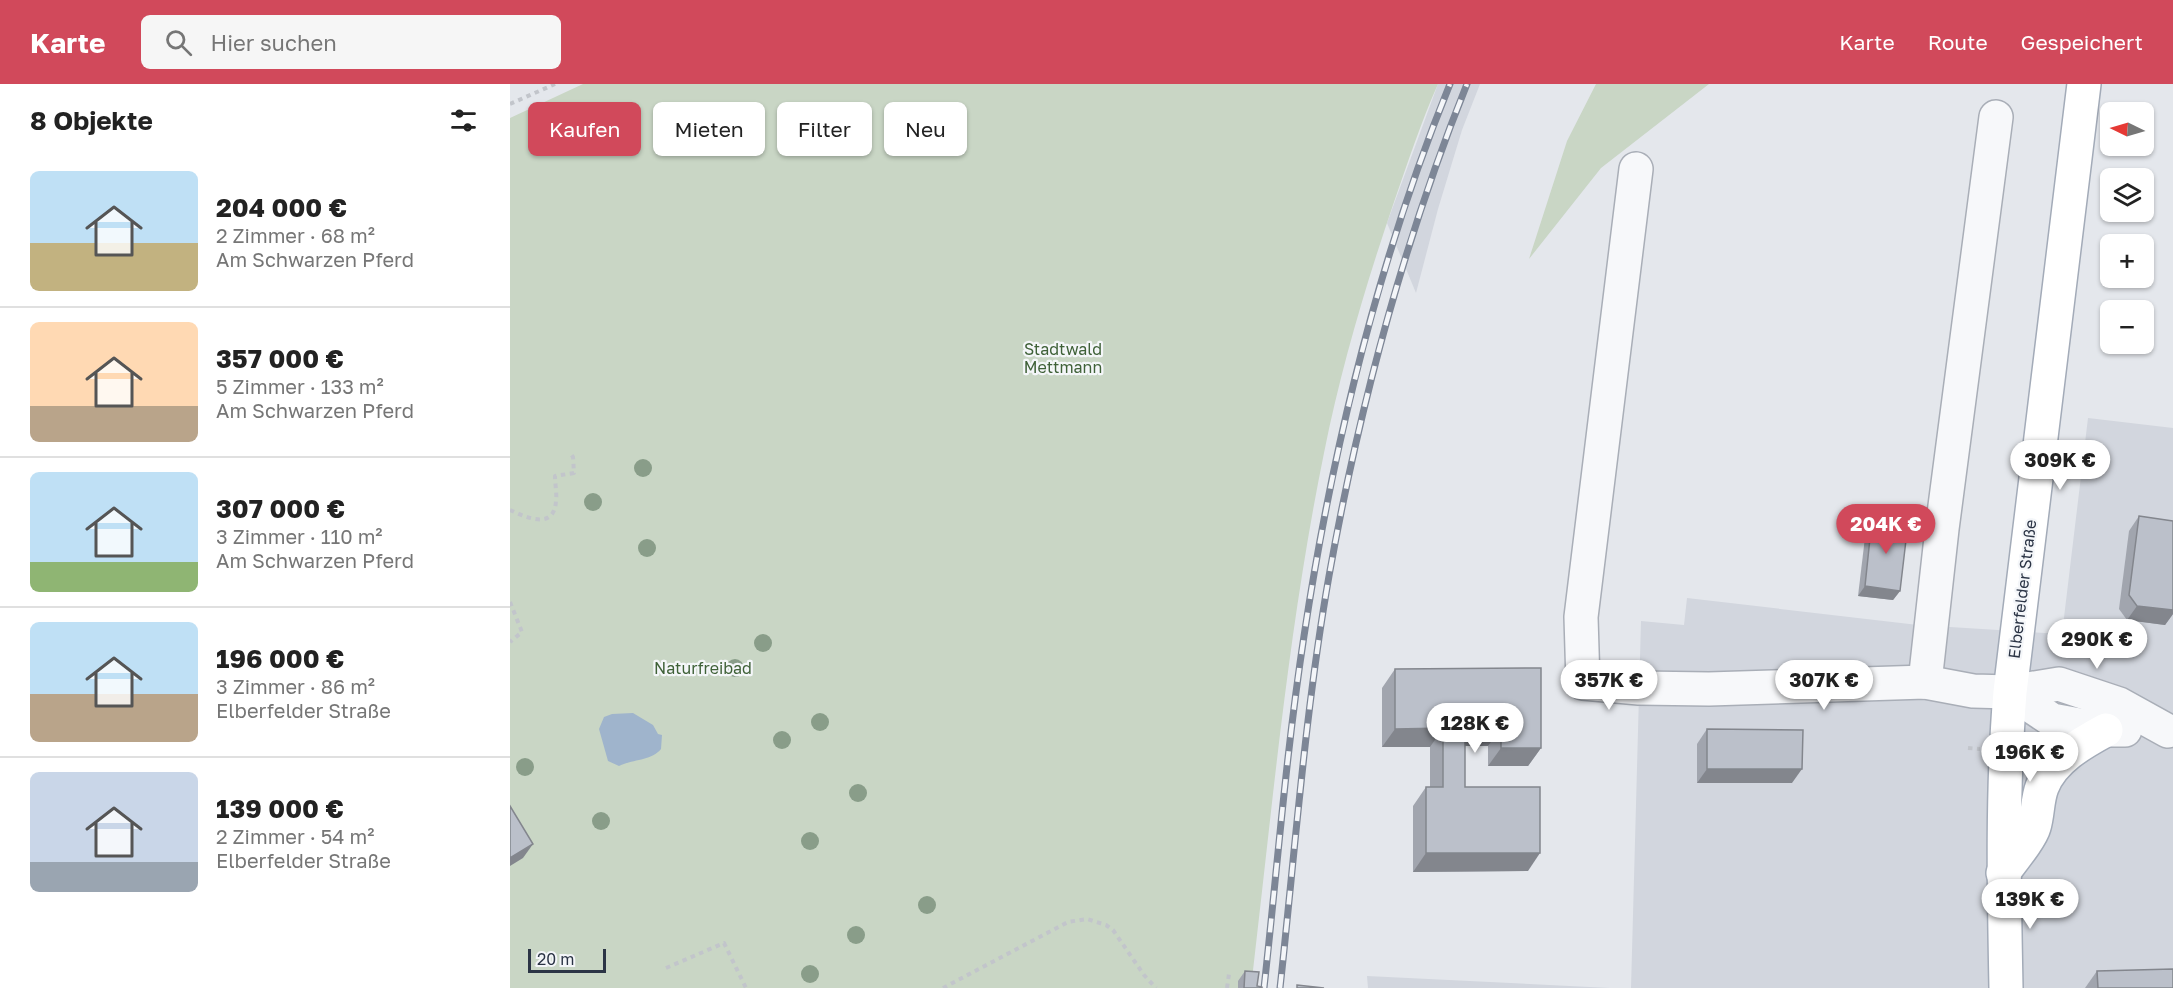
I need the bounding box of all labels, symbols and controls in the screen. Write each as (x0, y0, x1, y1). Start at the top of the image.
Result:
search box (141, 15, 561, 69)
text: Karte (30, 26, 105, 59)
icon: search (162, 26, 195, 59)
text: Hier suchen (210, 29, 337, 56)
text: Karte (1839, 29, 1895, 55)
text: Route (1928, 29, 1988, 55)
text: Gespeichert (2021, 29, 2143, 55)
chip: Kaufen (528, 102, 641, 156)
chip: Mieten (653, 102, 765, 156)
chip: Filter (777, 102, 872, 156)
chip: Neu (884, 102, 967, 156)
north arrow (2100, 102, 2154, 156)
map controls (2100, 102, 2154, 354)
icon: filters (447, 104, 480, 137)
text: 8 Objekte (30, 105, 153, 136)
button: layers (2100, 168, 2154, 222)
text: 204 000 € (216, 192, 347, 223)
icon: home (78, 195, 150, 267)
text: 2 Zimmer · 68 m² (216, 223, 375, 247)
button: + (2100, 234, 2154, 288)
text: Am Schwarzen Pferd (216, 247, 414, 271)
button: − (2100, 300, 2154, 354)
park label: Stadtwald Mettmann (1024, 339, 1102, 377)
text: 357 000 € (216, 343, 344, 374)
icon: home (78, 346, 150, 418)
text: 5 Zimmer · 133 m² (216, 374, 384, 398)
text: Am Schwarzen Pferd (216, 398, 414, 422)
pin: 309K € (2011, 440, 2109, 491)
text: 309K € (2024, 447, 2096, 471)
text: 307 000 € (216, 493, 345, 524)
icon: home (78, 496, 150, 568)
pin: 204K € (1837, 504, 1935, 555)
text: 204K € (1850, 511, 1922, 535)
street label: Elberfelder Straße (2004, 518, 2040, 660)
text: 3 Zimmer · 110 m² (216, 524, 383, 548)
text: Am Schwarzen Pferd (216, 548, 414, 572)
pin: 290K € (2048, 619, 2146, 670)
text: 290K € (2061, 626, 2133, 650)
text: 196 000 € (216, 643, 344, 674)
icon: home (78, 646, 150, 718)
park label: Naturfreibad (654, 658, 752, 678)
pin: 357K € (1560, 660, 1658, 711)
pin: 307K € (1775, 660, 1873, 711)
text: 357K € (1575, 667, 1643, 691)
text: 307K € (1789, 667, 1859, 691)
text: 3 Zimmer · 86 m² (216, 674, 375, 698)
text: Elberfelder Straße (216, 698, 391, 722)
pin: 128K € (1426, 703, 1524, 754)
text: 128K € (1441, 710, 1509, 734)
pin: 196K € (1981, 732, 2079, 783)
text: 196K € (1995, 739, 2065, 763)
text: 139 000 € (216, 793, 344, 824)
icon: home (78, 796, 150, 868)
text: 2 Zimmer · 54 m² (216, 824, 374, 848)
text: Elberfelder Straße (216, 848, 391, 872)
pin: 139K € (1981, 879, 2079, 930)
text: 139K € (1996, 886, 2064, 910)
scale bar (528, 946, 606, 974)
text: 20 m (537, 949, 574, 969)

